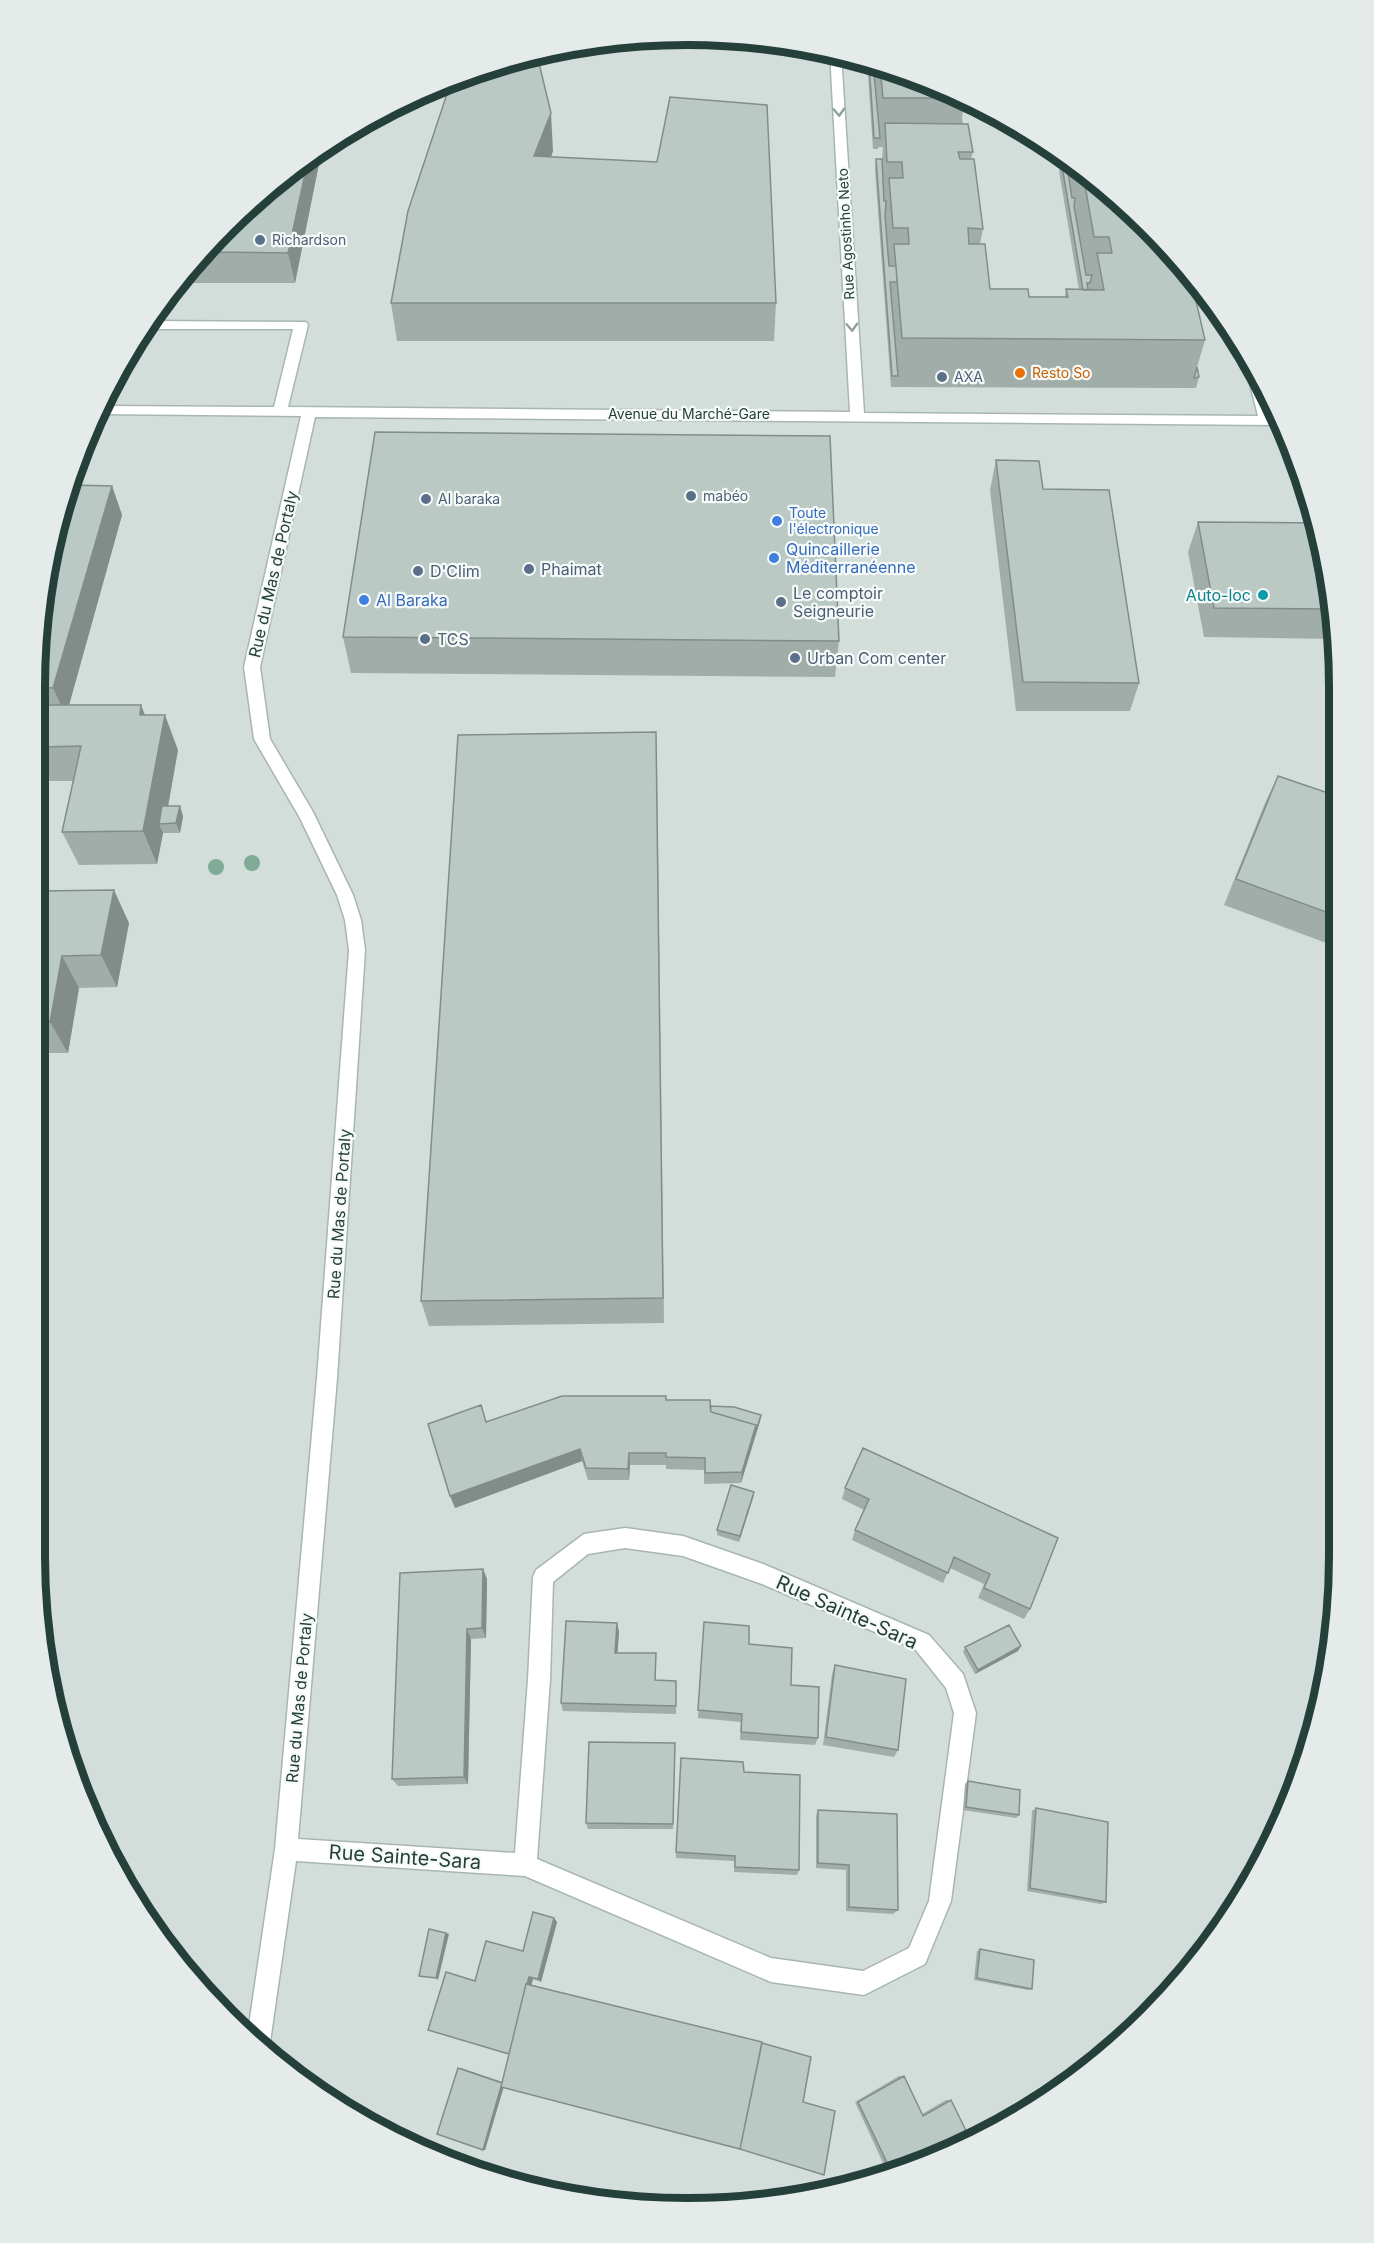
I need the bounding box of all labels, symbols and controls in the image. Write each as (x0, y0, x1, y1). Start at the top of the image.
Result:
one-way arrow (832, 107, 845, 116)
street label: Rue Agostinho Neto (834, 168, 857, 300)
place label: Richardson (272, 231, 346, 248)
marker: Richardson (253, 233, 267, 247)
one-way arrow (845, 323, 858, 332)
place label: Resto So (1032, 364, 1091, 381)
marker: Resto So (1013, 366, 1027, 380)
place label: AXA (954, 368, 983, 385)
marker: AXA (935, 370, 949, 384)
street label: Avenue du Marché-Gare (608, 405, 770, 422)
place label: mabéo (703, 487, 748, 504)
street label: Rue du Mas de Portaly (244, 489, 302, 659)
marker: mabéo (684, 489, 698, 503)
place label: Al baraka (438, 490, 500, 507)
marker: Al baraka (419, 492, 433, 506)
place label: Toute l'électronique (789, 504, 879, 537)
marker: Toute l'électronique (770, 514, 784, 528)
place label: Quincaillerie Méditerranéenne (786, 539, 915, 577)
marker: Quincaillerie Méditerranéenne (767, 551, 781, 565)
place label: Phaimat (541, 559, 602, 579)
place label: D'Clim (430, 561, 480, 581)
marker: Phaimat (522, 562, 536, 576)
marker: D'Clim (411, 564, 425, 578)
place label: Le comptoir Seigneurie (793, 583, 883, 621)
place label: Auto-loc (1186, 585, 1251, 605)
marker: Auto-loc (1256, 588, 1270, 602)
place label: Al Baraka (376, 590, 448, 610)
marker: Al Baraka (357, 593, 371, 607)
marker: Le comptoir Seigneurie (774, 595, 788, 609)
place label: TCS (437, 629, 469, 649)
marker: TCS (418, 632, 432, 646)
place label: Urban Com center (807, 648, 946, 668)
marker: Urban Com center (788, 651, 802, 665)
street label: Rue du Mas de Portaly (323, 1128, 355, 1300)
street label: Rue Sainte-Sara (772, 1570, 922, 1654)
street label: Rue du Mas de Portaly (282, 1612, 316, 1784)
street label: Rue Sainte-Sara (328, 1840, 482, 1874)

